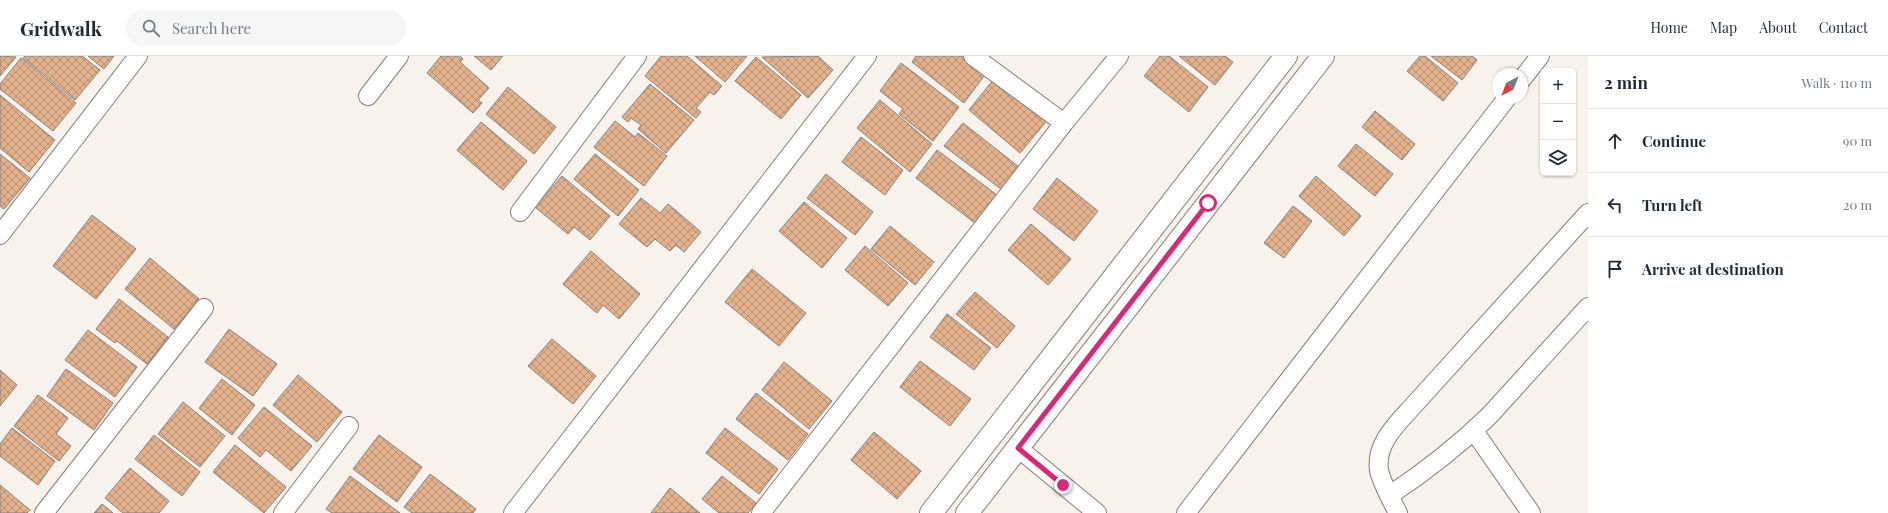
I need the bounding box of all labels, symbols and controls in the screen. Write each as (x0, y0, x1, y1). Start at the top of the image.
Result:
search box (126, 10, 406, 46)
text: Gridwalk (20, 15, 102, 41)
icon: search (140, 17, 162, 39)
text: Search here (172, 18, 251, 38)
text: Home (1650, 18, 1688, 37)
text: Map (1710, 18, 1737, 37)
text: About (1759, 18, 1797, 37)
text: Contact (1819, 18, 1868, 37)
north arrow (1492, 68, 1528, 104)
map controls (1540, 68, 1576, 176)
button: + (1540, 68, 1576, 104)
text: 2 min (1604, 71, 1648, 93)
text: Walk · 110 m (1802, 74, 1872, 91)
button: − (1540, 104, 1576, 140)
icon: ahead (1604, 130, 1626, 152)
text: Continue (1642, 131, 1706, 151)
text: 90 m (1843, 132, 1872, 149)
button: layers (1540, 140, 1576, 176)
route start (1199, 194, 1217, 212)
icon: left (1604, 194, 1626, 216)
text: Turn left (1642, 195, 1703, 215)
text: 20 m (1843, 196, 1872, 213)
icon: arrive (1604, 258, 1626, 280)
text: Arrive at destination (1642, 259, 1784, 279)
route end (1054, 476, 1072, 494)

